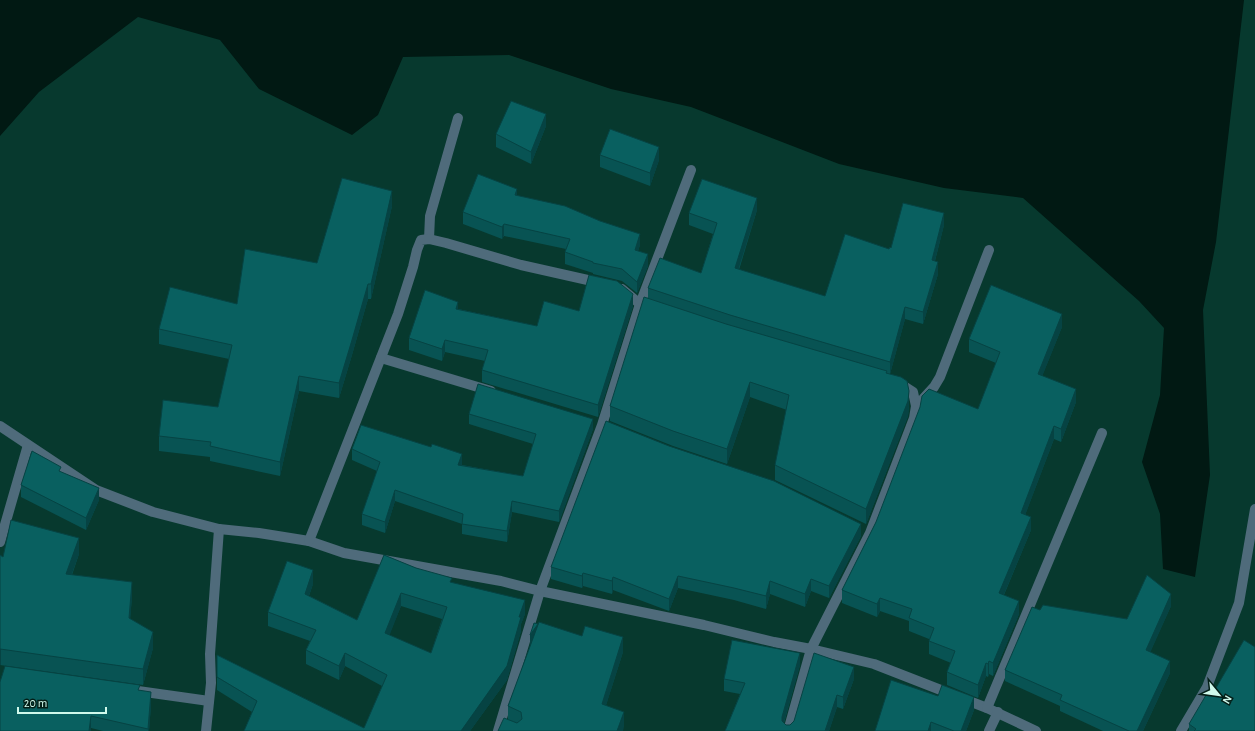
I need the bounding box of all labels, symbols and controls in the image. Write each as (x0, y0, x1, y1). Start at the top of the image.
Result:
north arrow (1199, 675, 1239, 715)
scale bar (18, 689, 106, 715)
text: N (1221, 694, 1234, 706)
text: 20 m (24, 697, 47, 709)

